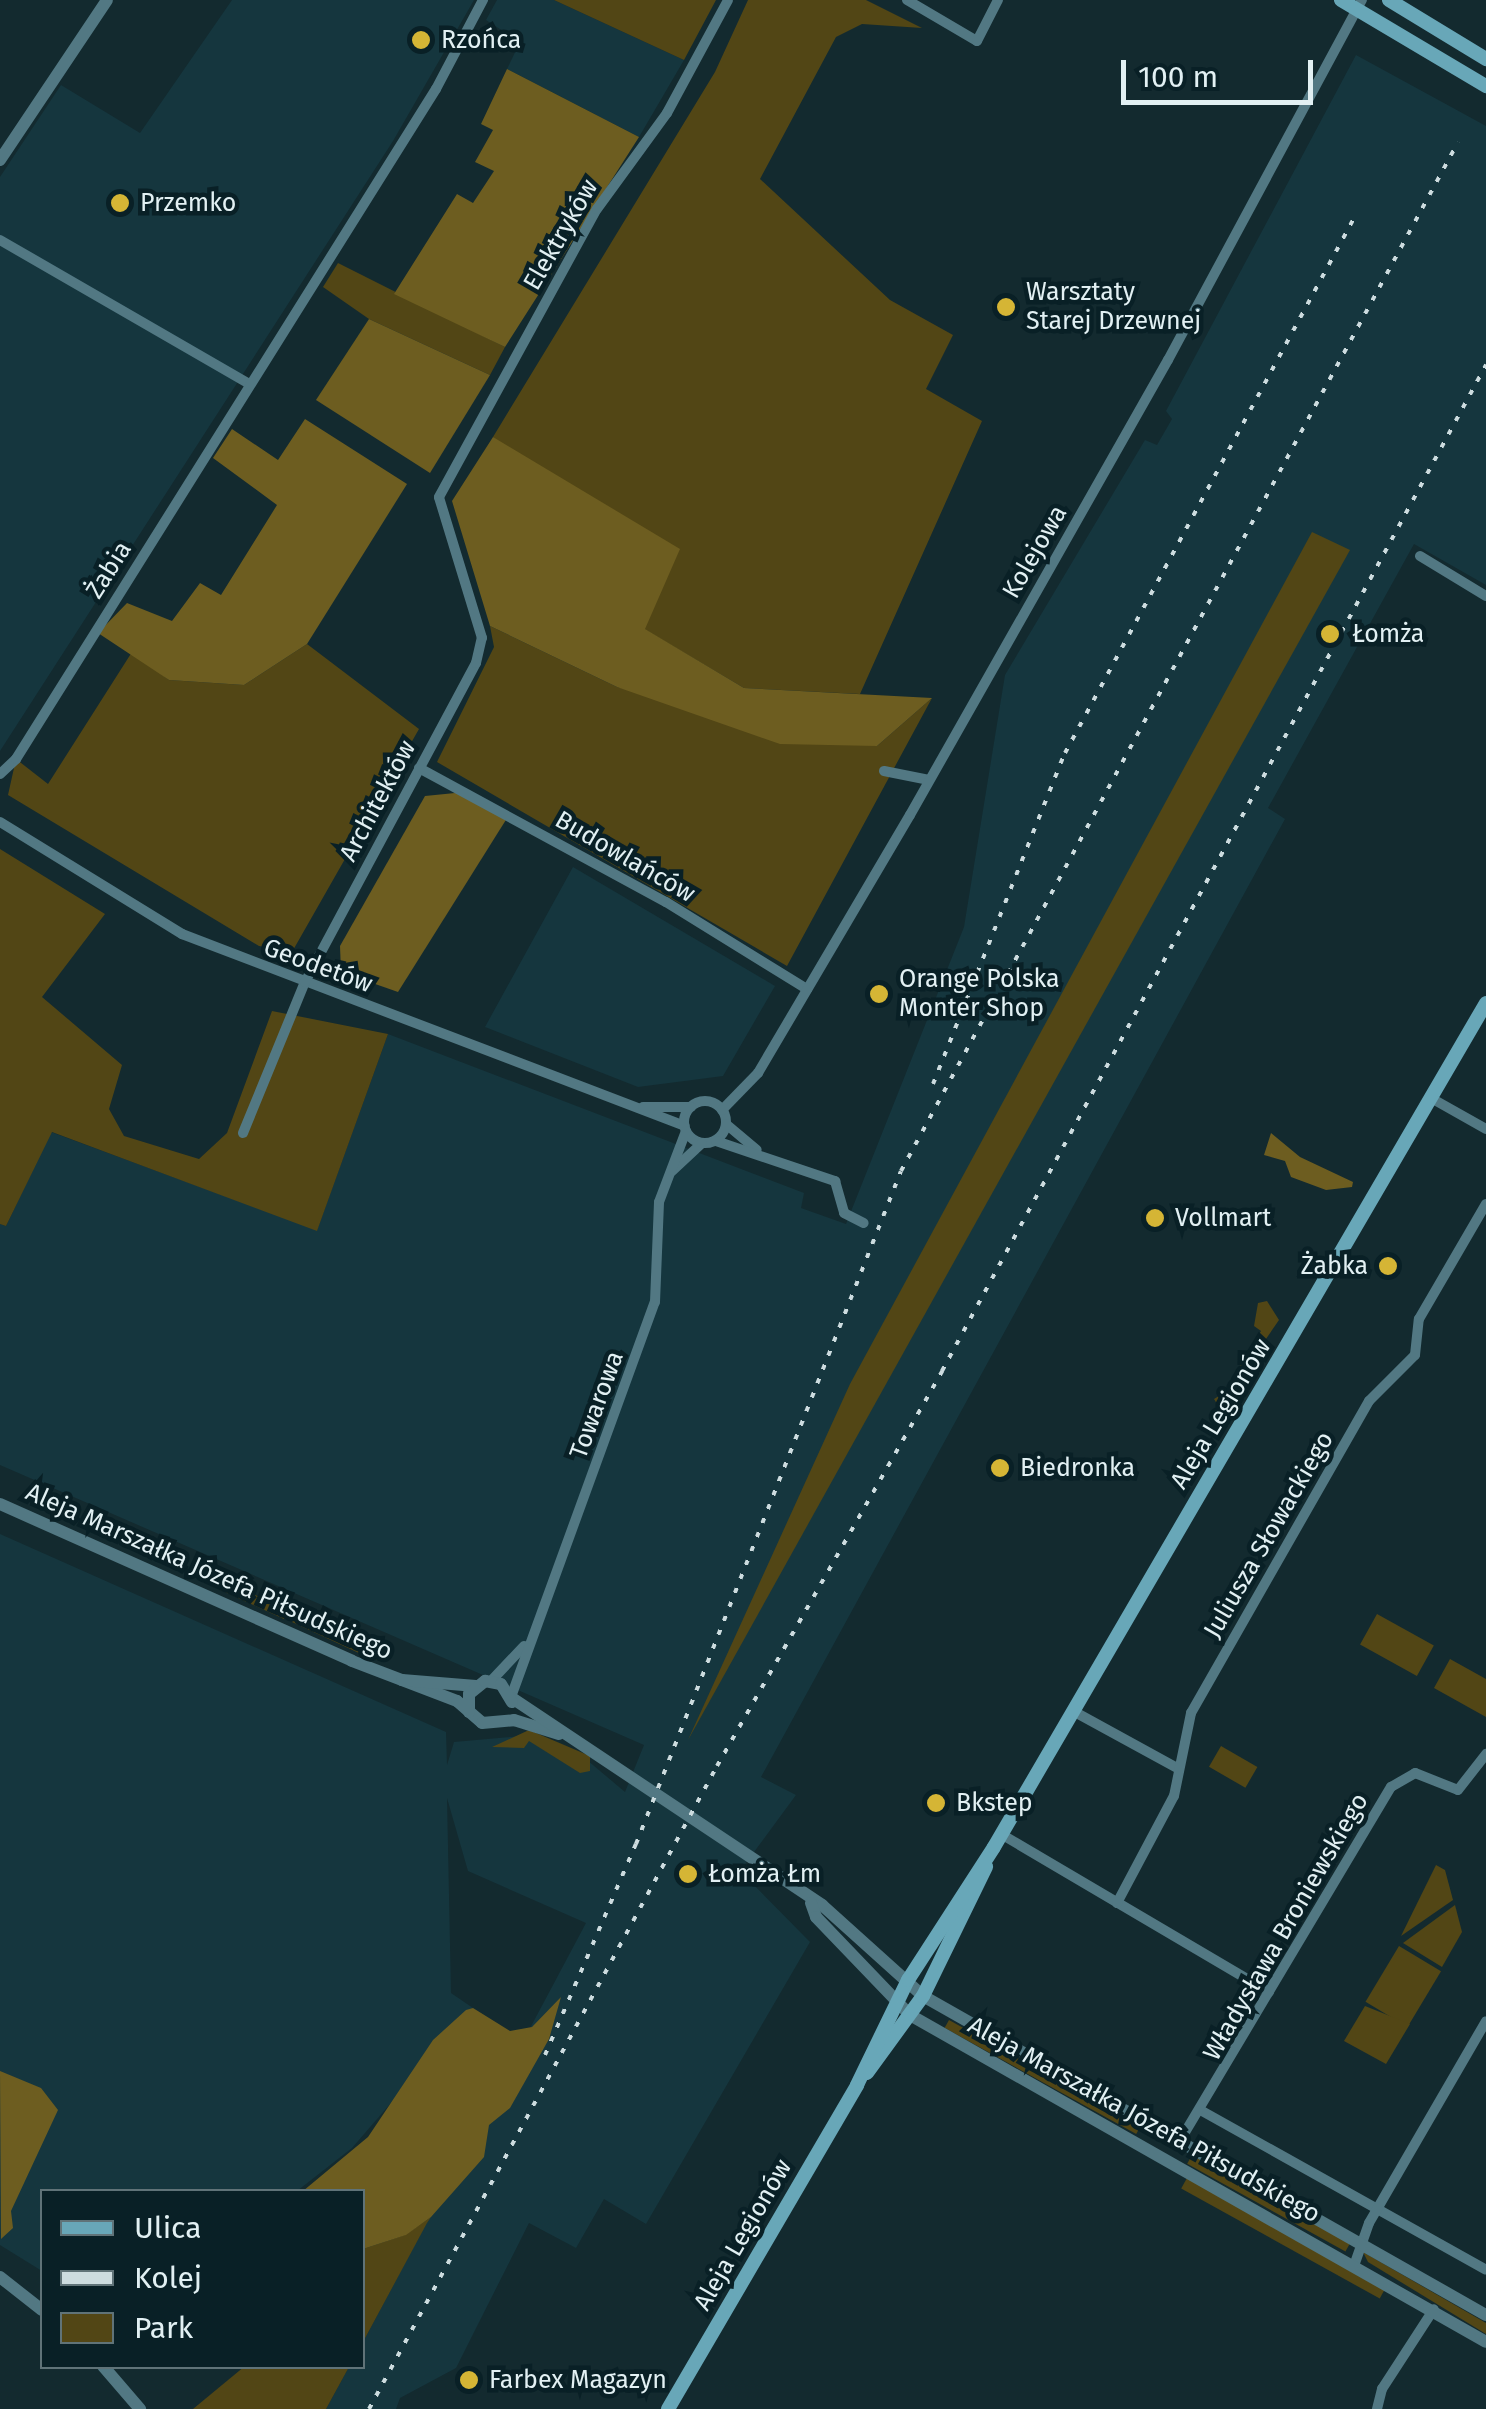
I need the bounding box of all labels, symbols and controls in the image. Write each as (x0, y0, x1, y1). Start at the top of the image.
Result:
place label: Rzońca (441, 25, 521, 55)
marker: Rzońca (410, 29, 432, 51)
scale bar (1126, 40, 1318, 102)
text: 100 m (1138, 59, 1218, 95)
street label: Elektryków (517, 174, 605, 296)
place label: Przemko (140, 188, 236, 218)
marker: Przemko (109, 192, 131, 214)
place label: Warsztaty Starej Drzewnej (1026, 278, 1201, 337)
marker: Warsztaty Starej Drzewnej (995, 296, 1017, 318)
street label: Kolejowa (996, 500, 1074, 604)
street label: Żabia (80, 536, 138, 604)
place label: Łomża (1352, 619, 1424, 649)
marker: Łomża (1317, 621, 1343, 647)
street label: Architektów (334, 735, 422, 867)
street label: Budowlańców (550, 805, 700, 909)
street label: Geodetów (259, 932, 377, 1000)
place label: Orange Polska Monter Shop (899, 965, 1060, 1024)
marker: Orange Polska Monter Shop (868, 983, 890, 1005)
place label: Vollmart (1175, 1203, 1271, 1233)
marker: Vollmart (1144, 1207, 1166, 1229)
place label: Żabka (1301, 1251, 1368, 1281)
marker: Żabka (1377, 1255, 1399, 1277)
street label: Aleja Legionów (1164, 1334, 1278, 1494)
street label: Towarowa (564, 1347, 630, 1463)
street label: Juliusza Słowackiego (1198, 1427, 1340, 1643)
place label: Biedronka (1020, 1453, 1135, 1483)
marker: Biedronka (989, 1457, 1011, 1479)
street label: Aleja Marszałka Józefa Piłsudskiego (21, 1477, 397, 1667)
place label: Bkstep (956, 1788, 1033, 1818)
street label: Władysława Broniewskiego (1197, 1788, 1375, 2066)
marker: Bkstep (925, 1792, 947, 1814)
place label: Łomża Łm (708, 1859, 821, 1889)
marker: Łomża Łm (677, 1863, 699, 1885)
street label: Aleja Marszałka Józefa Piłsudskiego (963, 2010, 1325, 2230)
street label: Aleja Legionów (688, 2154, 798, 2316)
legend (40, 2189, 365, 2369)
text: Ulica (134, 2210, 201, 2246)
text: Kolej (134, 2260, 202, 2296)
text: Park (134, 2310, 193, 2346)
place label: Farbex Magazyn (489, 2365, 667, 2395)
marker: Farbex Magazyn (458, 2369, 480, 2391)

